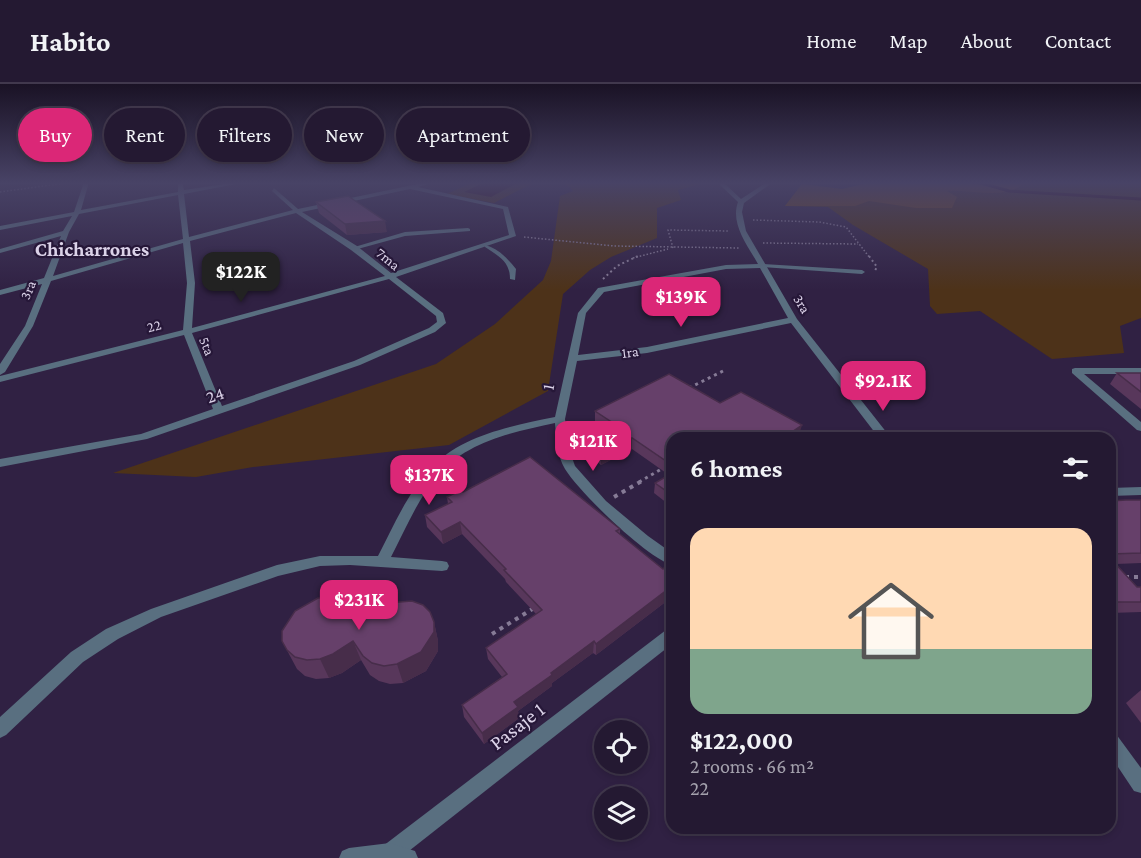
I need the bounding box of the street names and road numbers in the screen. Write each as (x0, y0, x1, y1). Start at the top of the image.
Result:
street label: 7ma (373, 245, 403, 273)
street label: 3ra (17, 278, 39, 302)
street label: 3ra (790, 292, 814, 316)
street label: 22 (145, 317, 163, 335)
street label: 5ta (196, 334, 218, 358)
street label: 1ra (621, 343, 639, 361)
street label: 1 (538, 382, 558, 392)
street label: 24 (203, 383, 227, 407)
street label: Pasaje 1 (485, 697, 549, 755)

